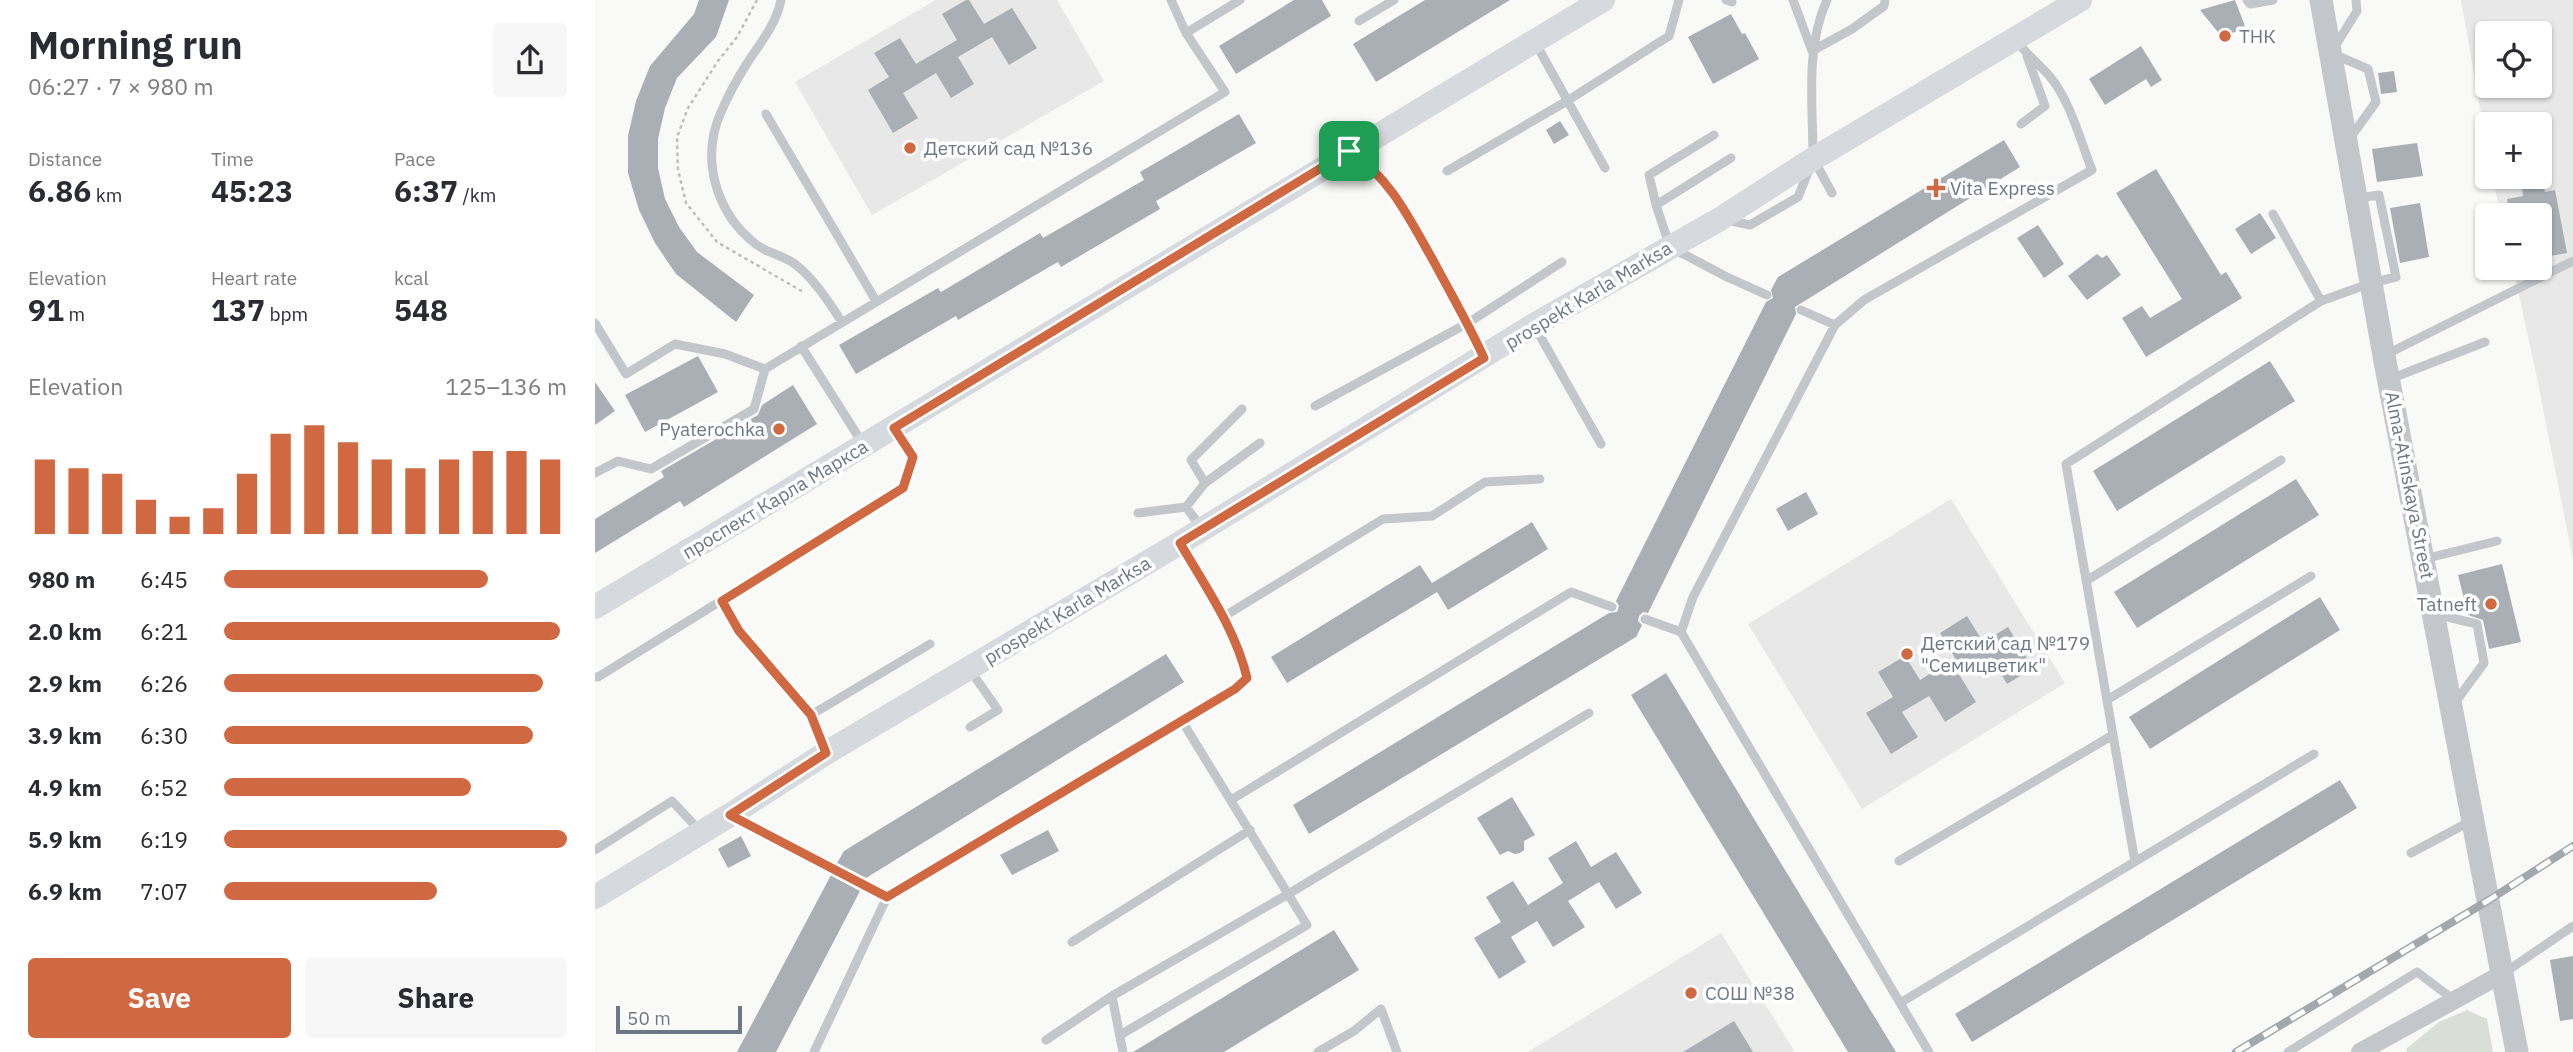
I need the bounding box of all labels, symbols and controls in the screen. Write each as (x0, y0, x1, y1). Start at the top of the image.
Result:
text: Morning run (28, 20, 243, 69)
map controls (2475, 21, 2552, 280)
button: locate (2475, 21, 2552, 98)
button: share (493, 23, 567, 97)
place label: ТНК (2239, 24, 2276, 48)
marker: ТНК (2217, 28, 2233, 44)
text: 06:27 · 7 × 980 m (28, 71, 214, 101)
button: + (2475, 112, 2552, 189)
pin (1319, 121, 1379, 181)
icon: arrive (1330, 132, 1368, 170)
place label: Детский сад №136 (924, 136, 1093, 160)
marker: Детский сад №136 (902, 140, 918, 156)
text: Distance (28, 147, 102, 171)
text: Time (211, 147, 254, 171)
text: Pace (394, 147, 435, 171)
text: 6.86 (28, 171, 91, 210)
text: 45:23 (211, 171, 293, 210)
text: 6:37 (394, 171, 458, 210)
place label: Vita Express (1950, 176, 2055, 200)
marker: Vita Express (1928, 180, 1944, 196)
text: km (91, 183, 122, 207)
text: /km (458, 183, 496, 207)
button: − (2475, 203, 2552, 280)
street label: prospekt Karla Marksa (1500, 236, 1676, 354)
text: Elevation (28, 266, 107, 290)
text: Heart rate (211, 266, 297, 290)
text: kcal (394, 266, 429, 290)
text: 91 (28, 290, 64, 329)
text: 137 (211, 290, 265, 329)
text: 548 (394, 290, 448, 329)
text: m (64, 302, 85, 326)
text: bpm (265, 302, 308, 326)
text: Elevation (28, 371, 123, 401)
text: 125–136 m (445, 371, 567, 401)
street label: Alma-Atinskaya Street (2380, 389, 2440, 581)
place label: Pyaterochka (659, 417, 765, 441)
marker: Pyaterochka (771, 421, 787, 437)
street label: проспект Карла Маркса (678, 434, 872, 564)
street label: prospekt Karla Marksa (979, 551, 1155, 669)
text: 980 m (28, 564, 95, 594)
text: 6:45 (140, 564, 188, 594)
place label: Tatneft (2417, 592, 2477, 616)
marker: Tatneft (2483, 596, 2499, 612)
text: 2.0 km (28, 616, 102, 646)
text: 6:21 (140, 616, 188, 646)
place label: Детский сад №179 "Семицветик" (1921, 631, 2090, 677)
marker: Детский сад №179 "Семицветик" (1899, 646, 1915, 662)
text: 2.9 km (28, 668, 102, 698)
text: 6:26 (140, 668, 188, 698)
text: 3.9 km (28, 720, 102, 750)
text: 6:30 (140, 720, 188, 750)
text: 4.9 km (28, 772, 102, 802)
text: 6:52 (140, 772, 188, 802)
text: 5.9 km (28, 824, 102, 854)
text: 6:19 (140, 824, 188, 854)
text: 6.9 km (28, 876, 102, 906)
text: 7:07 (140, 876, 188, 906)
button: Save (28, 958, 291, 1038)
button: Share (305, 958, 567, 1038)
place label: СОШ №38 (1705, 981, 1795, 1005)
marker: СОШ №38 (1683, 985, 1699, 1001)
scale bar (616, 1003, 742, 1035)
text: 50 m (627, 1006, 671, 1030)

